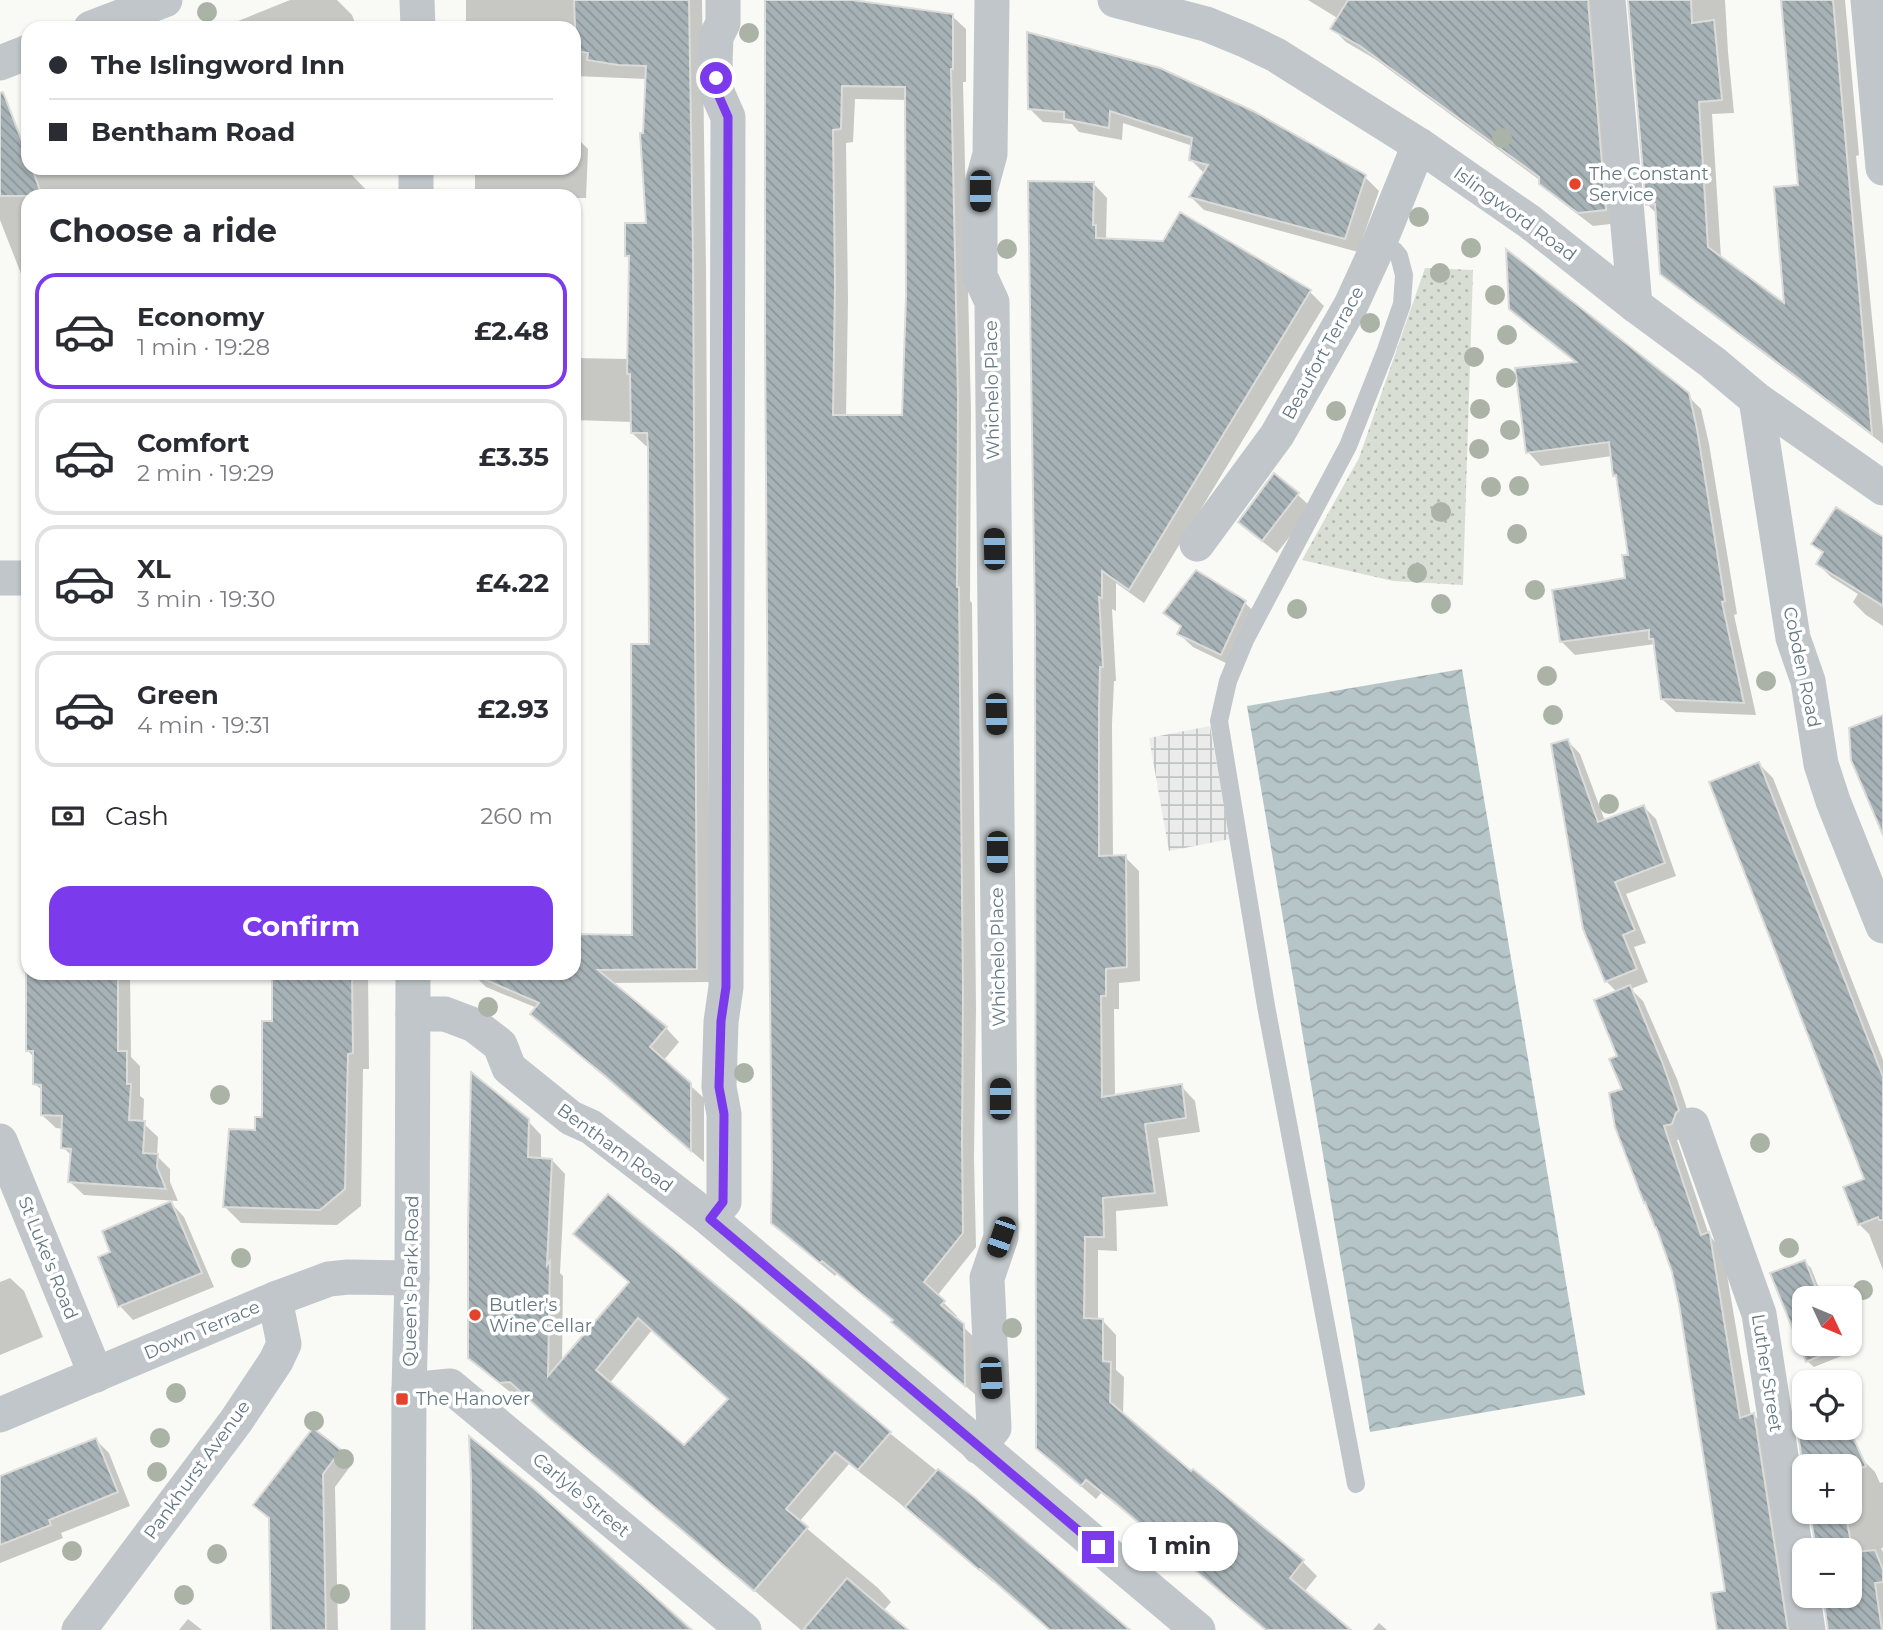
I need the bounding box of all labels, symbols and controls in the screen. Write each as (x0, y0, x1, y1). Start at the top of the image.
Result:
text: The Islingword Inn (91, 49, 345, 81)
route start (700, 62, 732, 94)
text: Bentham Road (91, 116, 295, 148)
street label: Islingword Road (1449, 162, 1581, 266)
place label: The Constant Service (1589, 163, 1709, 206)
car (970, 170, 991, 212)
marker: The Constant Service (1567, 176, 1583, 192)
text: Choose a ride (49, 211, 277, 250)
street label: Beaufort Terrace (1277, 282, 1369, 423)
icon: car (53, 300, 116, 363)
text: Economy (137, 301, 264, 333)
text: £2.48 (474, 315, 549, 347)
street label: Whichelo Place (980, 320, 1004, 460)
text: 1 min · 19:28 (137, 333, 270, 361)
icon: car (53, 426, 116, 489)
text: Comfort (137, 427, 249, 459)
text: £3.35 (479, 441, 549, 473)
text: 2 min · 19:29 (137, 459, 274, 487)
car (984, 528, 1005, 570)
icon: car (53, 552, 116, 615)
text: XL (137, 553, 171, 585)
text: £4.22 (476, 567, 549, 599)
text: 3 min · 19:30 (137, 585, 275, 613)
street label: Cobden Road (1778, 605, 1826, 729)
icon: car (53, 678, 116, 741)
text: Green (137, 679, 219, 711)
text: £2.93 (478, 693, 549, 725)
car (986, 693, 1007, 735)
text: 4 min · 19:31 (137, 711, 271, 739)
icon: cash (49, 797, 87, 835)
text: Cash (105, 800, 169, 832)
text: 260 m (480, 802, 553, 830)
car (987, 831, 1008, 873)
button: Confirm (49, 886, 553, 966)
street label: Whichelo Place (986, 887, 1010, 1027)
car (990, 1078, 1011, 1120)
street label: Bentham Road (553, 1099, 677, 1197)
street label: St Luke's Road (13, 1193, 83, 1323)
street label: Queen's Park Road (399, 1195, 423, 1367)
car (985, 1214, 1018, 1260)
north arrow (1792, 1286, 1862, 1356)
map controls (1792, 1286, 1862, 1608)
place label: Butler's Wine Cellar (489, 1294, 592, 1337)
street label: Down Terrace (141, 1296, 263, 1364)
marker: Butler's Wine Cellar (467, 1307, 483, 1323)
street label: Luther Street (1747, 1312, 1787, 1434)
car (980, 1356, 1003, 1400)
button: locate (1792, 1370, 1862, 1440)
place label: The Hanover (416, 1388, 530, 1410)
marker: The Hanover (394, 1391, 410, 1407)
street label: Pankhurst Avenue (139, 1396, 255, 1544)
street label: Carlyle Street (528, 1448, 634, 1542)
button: + (1792, 1454, 1862, 1524)
callout: 1 min (1122, 1522, 1238, 1572)
route end (1082, 1531, 1114, 1563)
text: 1 min (1149, 1532, 1211, 1560)
button: − (1792, 1538, 1862, 1608)

